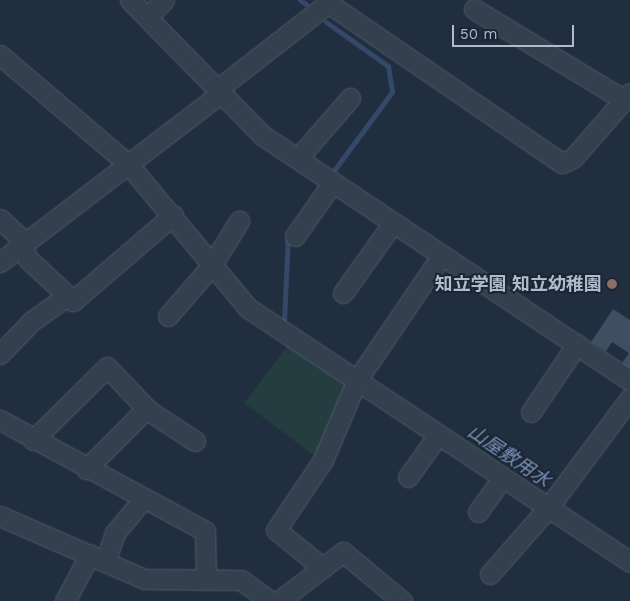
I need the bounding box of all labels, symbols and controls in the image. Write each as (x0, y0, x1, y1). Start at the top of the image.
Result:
scale bar (455, 15, 578, 47)
text: 50 m (460, 25, 497, 43)
place label: 知立学園 知立幼稚園 (435, 273, 602, 295)
marker: 知立学園 知立幼稚園 (606, 278, 618, 290)
water label: 山屋敷用水 (463, 420, 555, 492)

